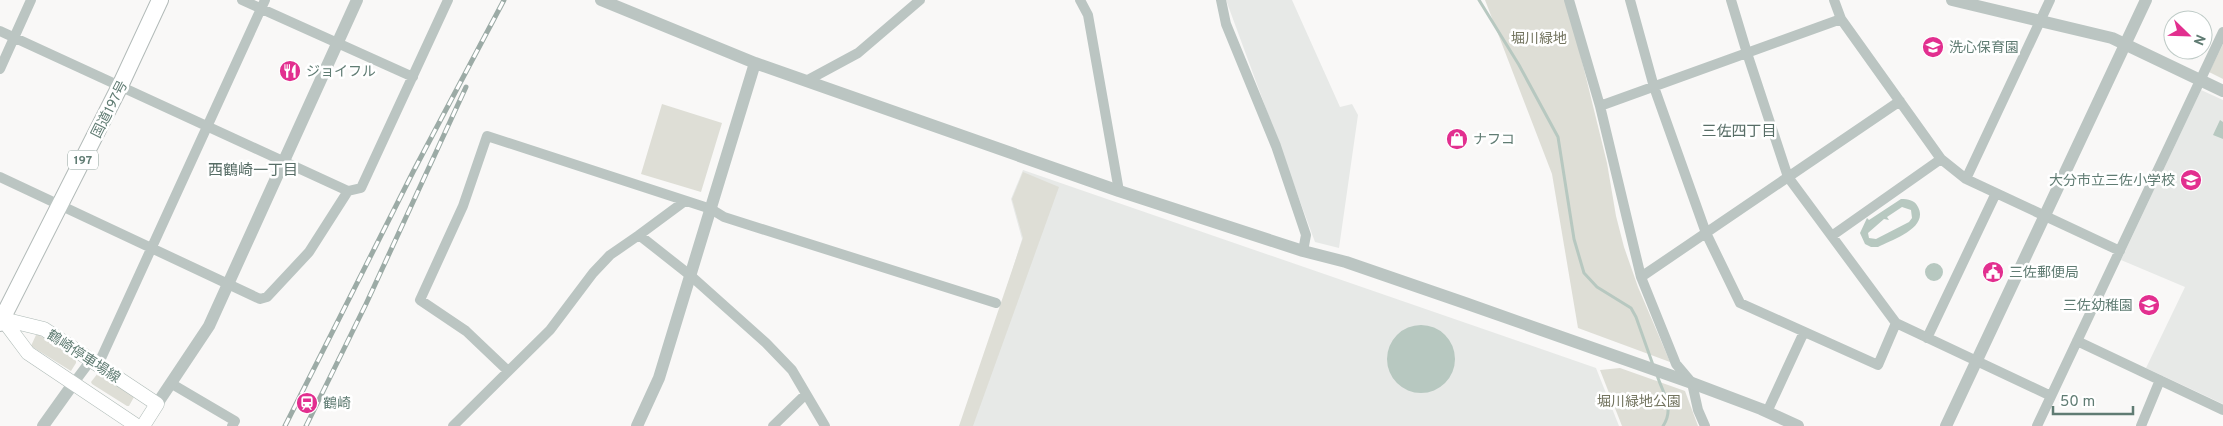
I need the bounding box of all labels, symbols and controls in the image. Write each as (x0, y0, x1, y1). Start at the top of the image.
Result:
north arrow (2163, 10, 2213, 60)
park label: 堀川緑地 (1511, 31, 1567, 48)
text: N (2189, 32, 2208, 47)
school or university icon: 洗心保育園 (1921, 35, 1945, 59)
place label: 洗心保育園 (1949, 40, 2019, 57)
restaurant icon: ジョイフル (278, 59, 302, 83)
place label: ジョイフル (306, 64, 376, 81)
street label: 国道197号 (89, 78, 132, 141)
district label: 三佐四丁目 (1701, 123, 1777, 142)
shop icon: ナフコ (1445, 127, 1469, 151)
place label: ナフコ (1473, 132, 1515, 149)
road number: 197 (68, 150, 98, 170)
district label: 西鶴崎一丁目 (208, 162, 298, 181)
school or university icon: 大分市立三佐小学校 (2179, 168, 2203, 192)
place label: 大分市立三佐小学校 (2049, 173, 2175, 190)
public building icon: 三佐郵便局 (1981, 260, 2005, 284)
place label: 三佐郵便局 (2009, 265, 2079, 282)
school or university icon: 三佐幼稚園 (2137, 293, 2161, 317)
place label: 三佐幼稚園 (2063, 298, 2133, 315)
street label: 鶴崎停車場線 (43, 327, 123, 387)
scale bar (2053, 384, 2133, 416)
station icon: 鶴崎 (295, 391, 319, 415)
text: 50 m (2060, 393, 2095, 412)
park label: 堀川緑地公園 (1597, 394, 1681, 411)
place label: 鶴崎 (323, 396, 351, 413)

